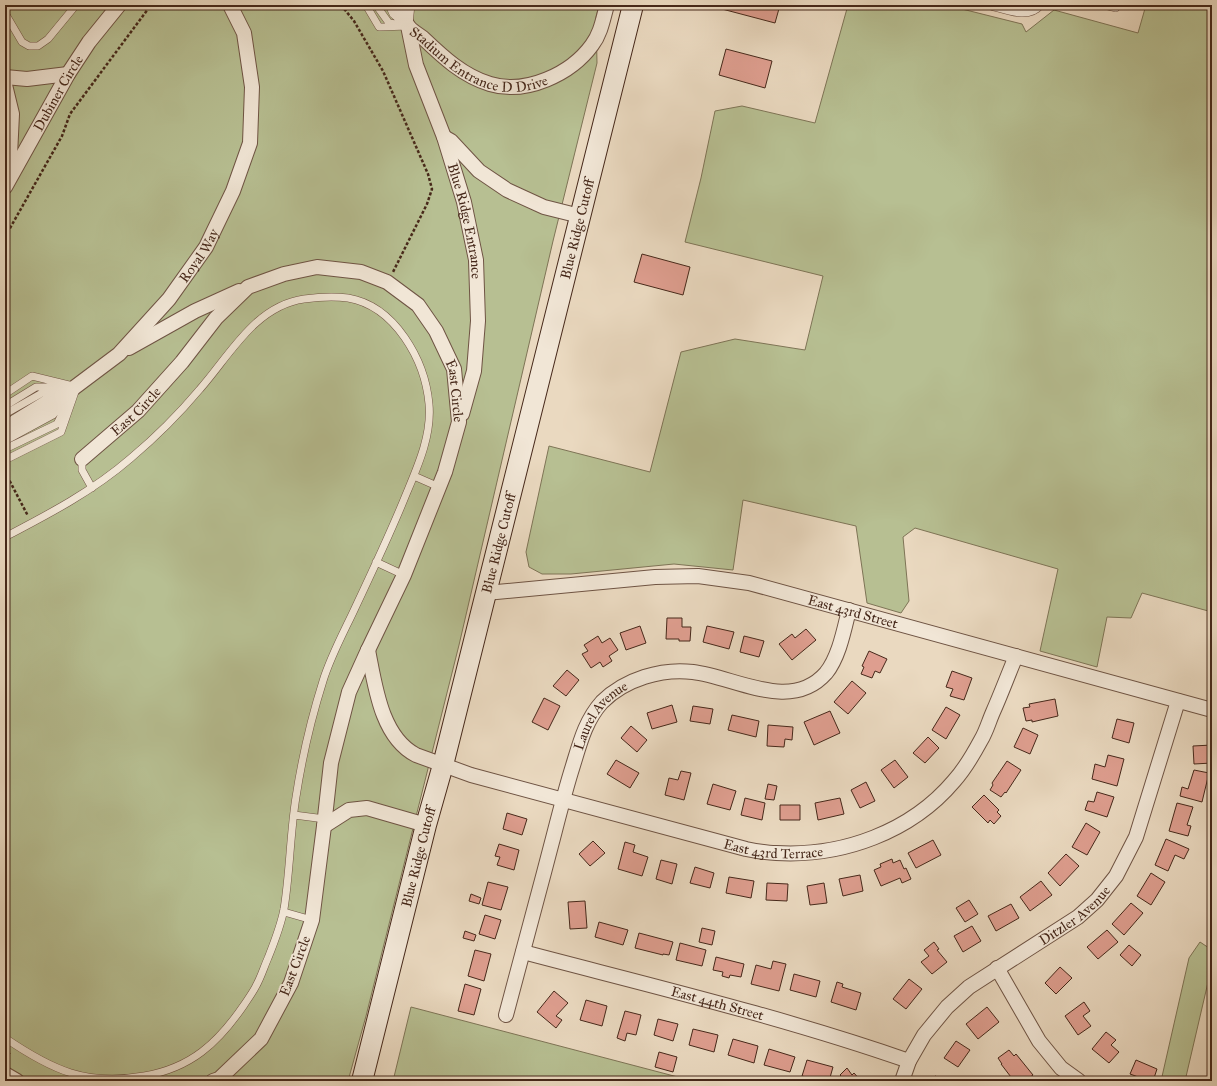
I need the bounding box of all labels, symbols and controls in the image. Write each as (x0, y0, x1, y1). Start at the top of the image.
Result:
street label: Stadium Entrance D Drive (406, 23, 550, 96)
street label: Dubiner Circle (29, 52, 87, 134)
street label: Blue Ridge Entrance (444, 161, 485, 279)
street label: Blue Ridge Cutoff (556, 174, 598, 281)
street label: Royal Way (175, 225, 222, 286)
street label: East Circle (442, 357, 467, 423)
street label: East Circle (107, 383, 164, 439)
street label: Blue Ridge Cutoff (478, 489, 520, 595)
street label: East 43rd Street (806, 591, 900, 632)
street label: Laurel Avenue (570, 677, 631, 752)
street label: Blue Ridge Cutoff (397, 802, 440, 909)
street label: East 43rd Terrace (722, 835, 824, 862)
street label: Ditzler Avenue (1036, 882, 1114, 948)
street label: East Circle (276, 933, 314, 998)
street label: East 44th Street (669, 982, 766, 1024)

